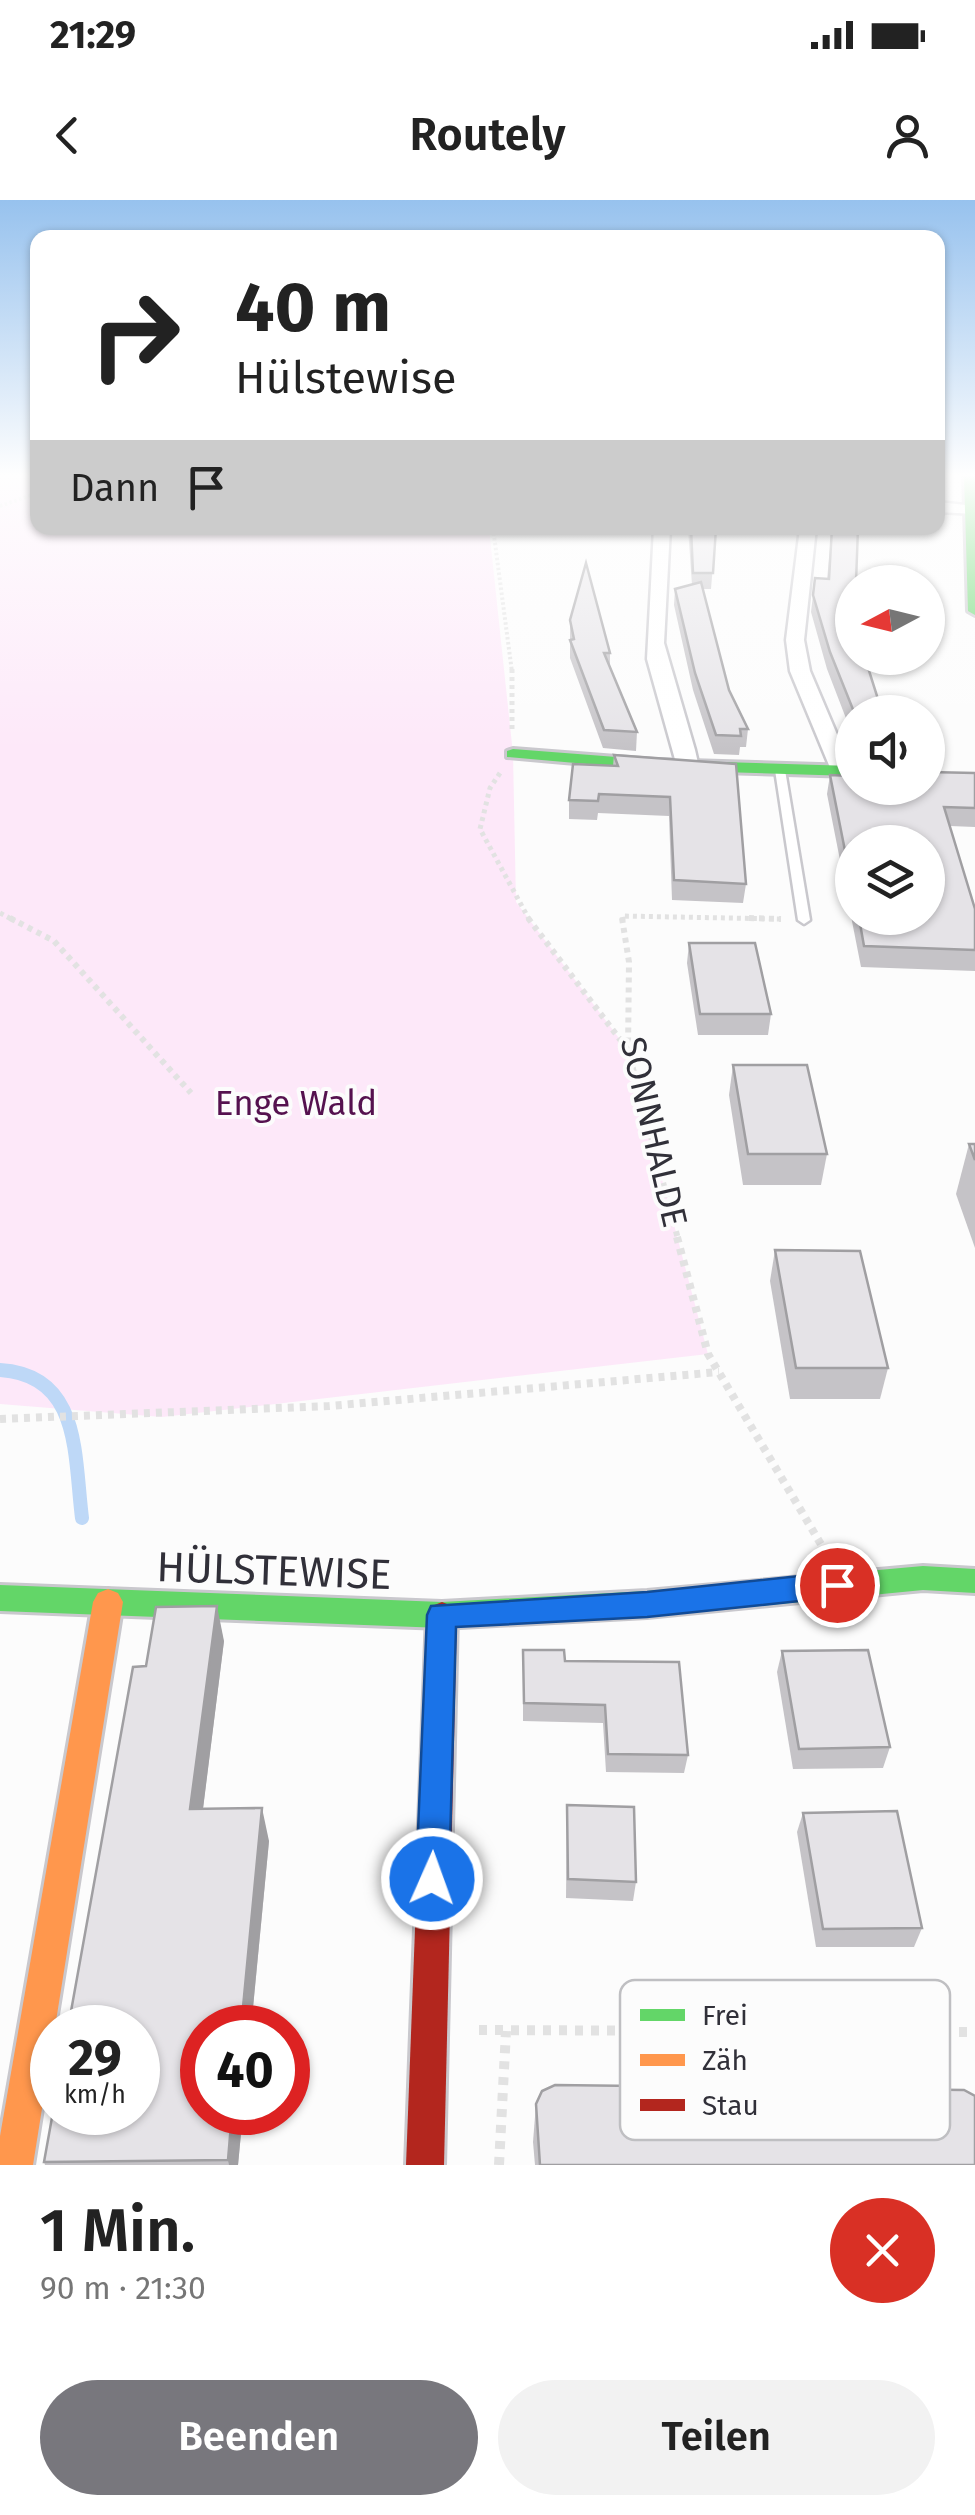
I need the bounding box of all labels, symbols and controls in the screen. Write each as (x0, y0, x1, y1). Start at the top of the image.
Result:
text: 21:29 (50, 12, 136, 58)
icon: back (40, 108, 95, 163)
text: Routely (409, 108, 566, 162)
icon: person (880, 108, 935, 163)
text: 40 m (235, 266, 391, 350)
icon: right (70, 270, 200, 400)
text: Hülstewise (235, 351, 457, 405)
icon: arrive (179, 460, 234, 515)
text: Dann (70, 465, 159, 511)
north arrow (835, 565, 945, 675)
map controls (835, 565, 945, 935)
button: sound (835, 695, 945, 805)
button: layers (835, 825, 945, 935)
street label: SONNHALDE (612, 1033, 696, 1231)
park label: Enge Wald (215, 1082, 377, 1124)
street label: HÜLSTEWISE (156, 1542, 392, 1600)
pin (795, 1543, 880, 1628)
icon: arrive (810, 1558, 865, 1613)
position arrow (380, 1827, 484, 1931)
legend (620, 1980, 950, 2140)
text: Frei (702, 1999, 748, 2032)
speed limit sign: 40 (180, 2005, 310, 2135)
text: 29 (68, 2028, 122, 2088)
text: Zäh (702, 2044, 748, 2077)
text: km/h (64, 2080, 126, 2110)
text: Stau (702, 2089, 759, 2122)
text: 1 Min. (40, 2195, 195, 2267)
button: close (830, 2198, 935, 2303)
text: 90 m · 21:30 (40, 2269, 206, 2307)
button: Beenden (40, 2380, 478, 2495)
button: Teilen (498, 2380, 935, 2495)

